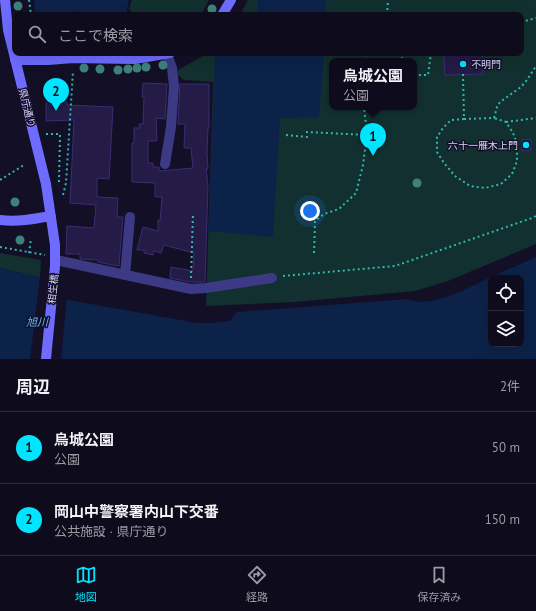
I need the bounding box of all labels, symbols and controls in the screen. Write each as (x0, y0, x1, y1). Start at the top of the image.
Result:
search box (12, 12, 524, 56)
icon: search (26, 23, 48, 45)
text: ここで検索 (58, 26, 133, 45)
popup (329, 58, 417, 110)
place label: 不明門 (471, 58, 501, 71)
marker: 不明門 (458, 59, 468, 69)
text: 烏城公園 (343, 66, 403, 85)
pin: 2 (43, 78, 69, 111)
street label: 県庁通り (16, 87, 38, 129)
text: 公園 (343, 87, 369, 104)
pin: 1 (360, 123, 386, 156)
place label: 六十一雁木上門 (448, 139, 518, 152)
marker: 六十一雁木上門 (521, 140, 531, 150)
your location (300, 201, 320, 221)
street label: 相生橋 (45, 273, 61, 305)
map controls (488, 275, 524, 347)
button: locate (488, 275, 524, 311)
button: layers (488, 311, 524, 347)
water label: 旭川 (26, 315, 49, 329)
text: 周辺 (16, 376, 50, 398)
text: 2件 (500, 378, 520, 395)
text: 烏城公園 (54, 430, 114, 449)
text: 1 (25, 439, 33, 456)
text: 50 m (492, 439, 520, 456)
text: 公園 (54, 451, 80, 468)
text: 岡山中警察署内山下交番 (54, 502, 219, 521)
text: 2 (25, 511, 33, 528)
text: 150 m (485, 511, 520, 528)
text: 公共施設 · 県庁通り (54, 523, 168, 540)
tab: 地図 (75, 564, 97, 604)
tab: 経路 (246, 564, 268, 604)
tab: 保存済み (417, 564, 461, 604)

